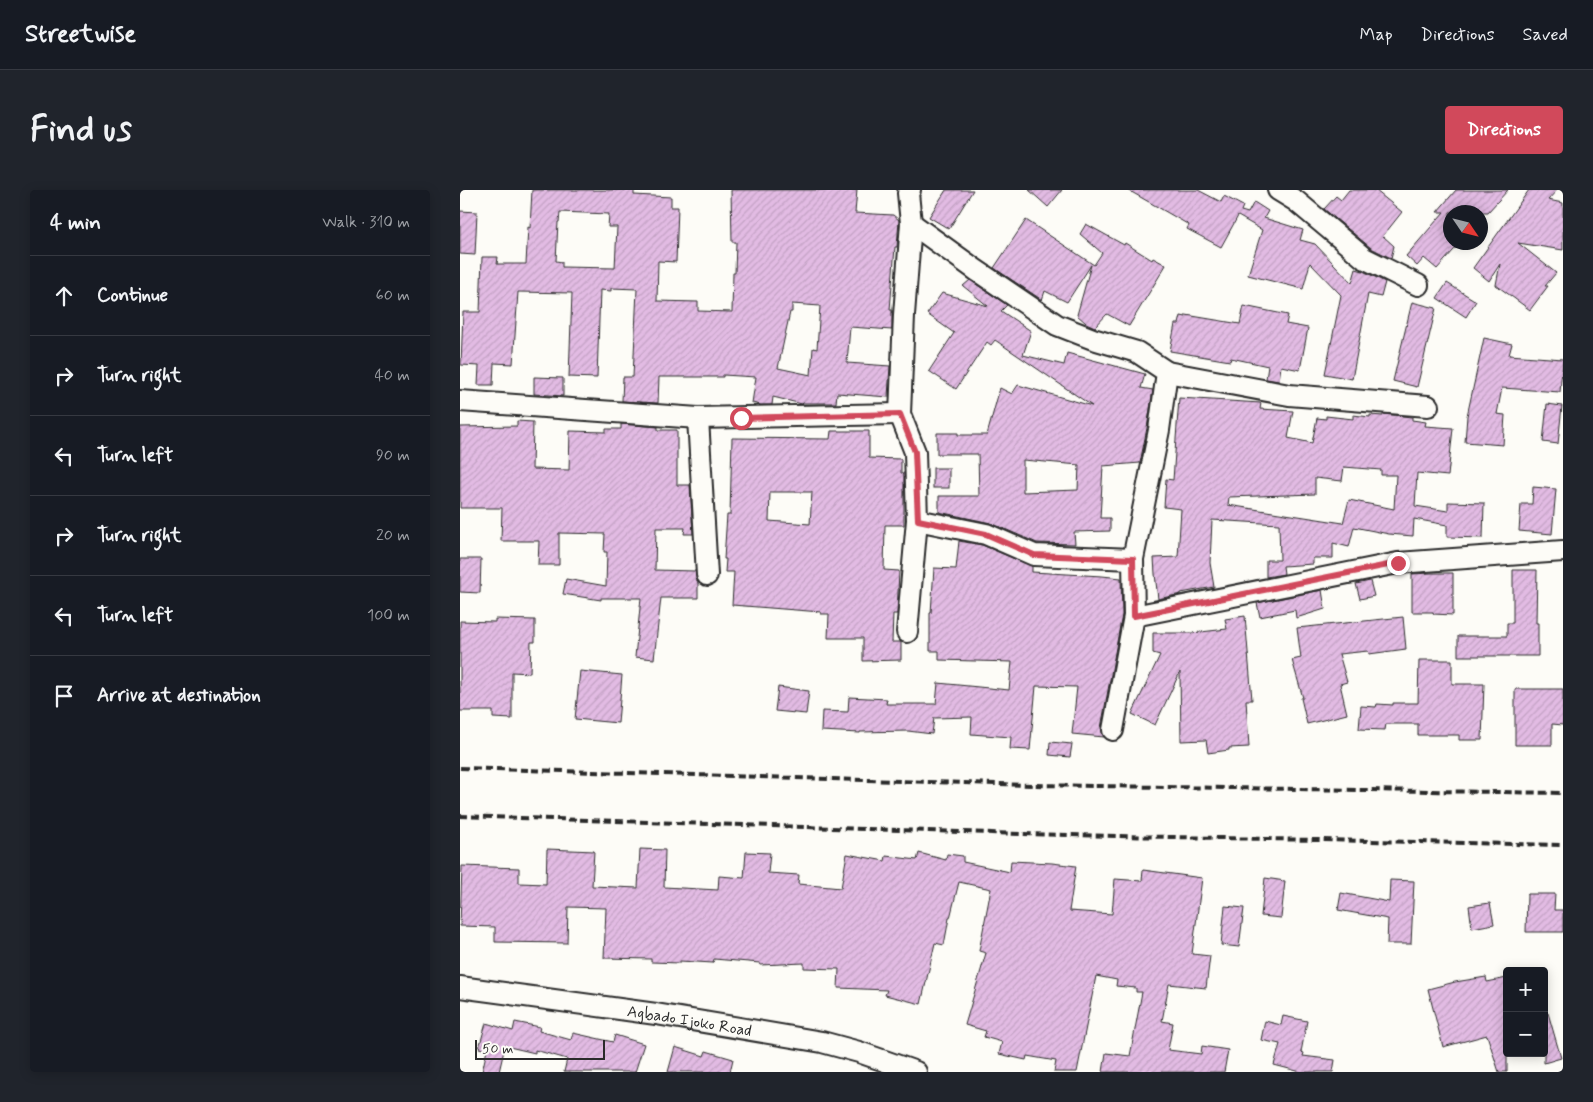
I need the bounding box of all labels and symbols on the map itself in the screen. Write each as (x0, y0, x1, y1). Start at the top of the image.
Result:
north arrow (1443, 205, 1488, 250)
route start (730, 407, 753, 430)
route end (1387, 552, 1410, 575)
street label: Agbado Ijoko Road (626, 1001, 753, 1042)
scale bar (475, 1037, 605, 1060)

